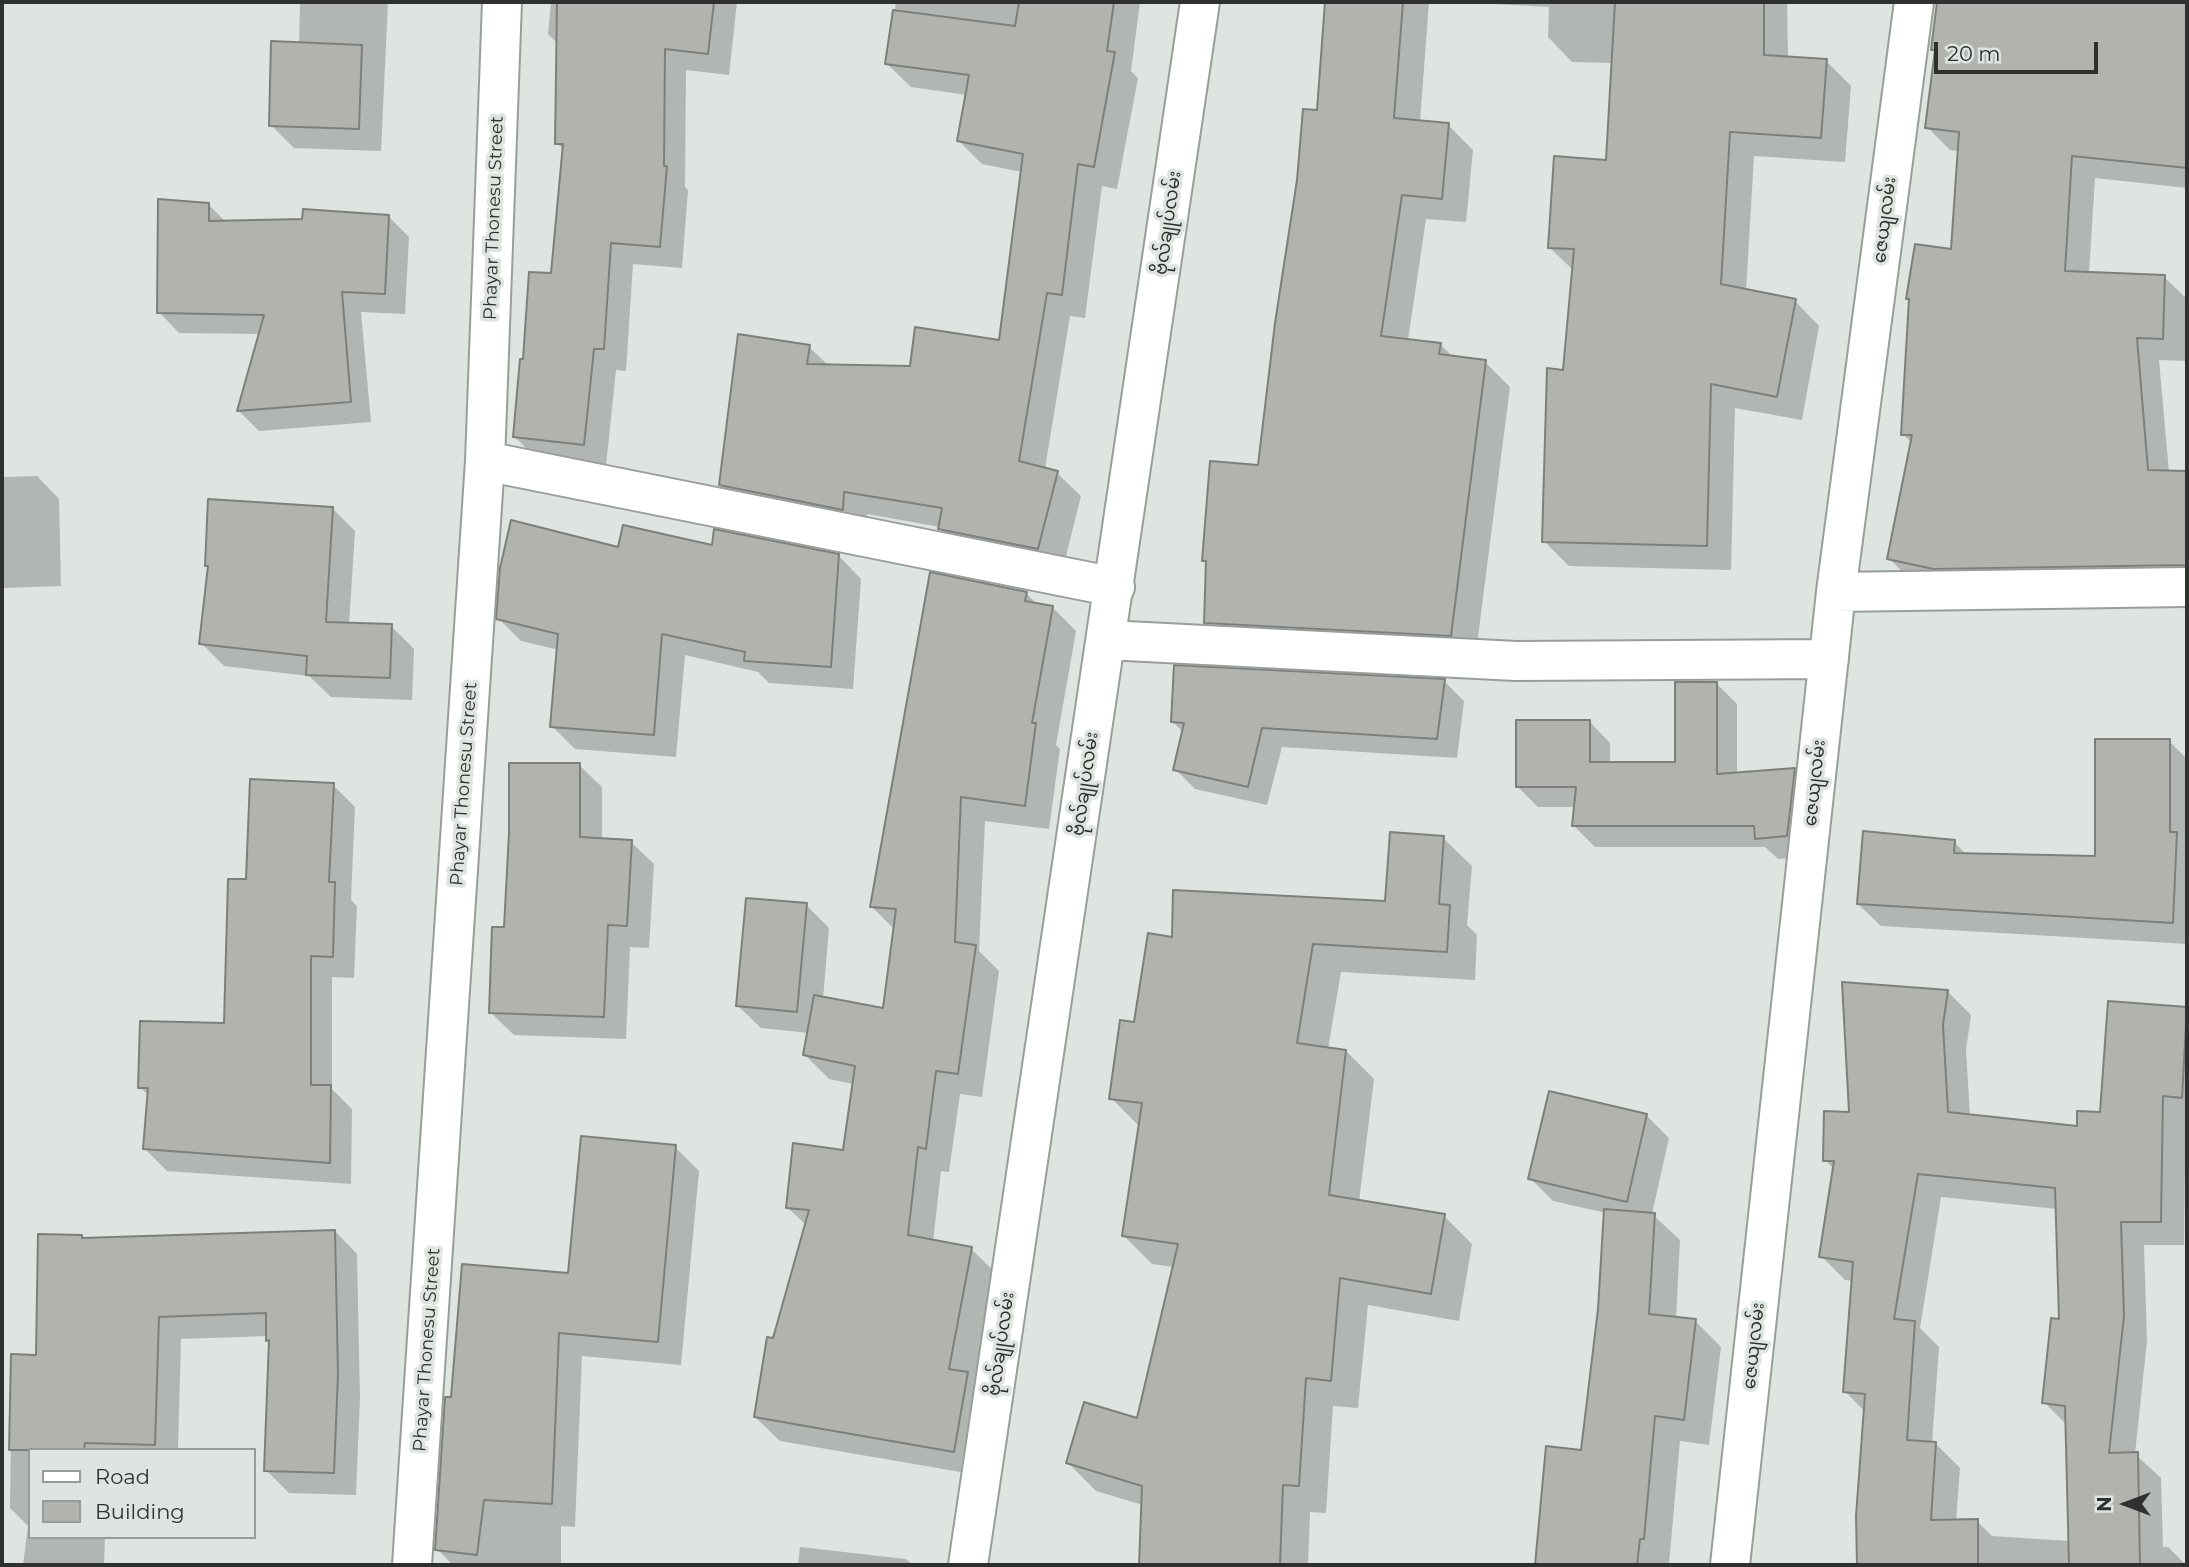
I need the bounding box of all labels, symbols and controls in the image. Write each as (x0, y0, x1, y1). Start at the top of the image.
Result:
scale bar (1937, 28, 2102, 72)
text: 20 m (1947, 41, 2001, 66)
street label: Phayar Thonesu Street (480, 116, 508, 320)
street label: ဗိုလ်ချုပ်လမ်း (1150, 170, 1186, 276)
street label: ဇေယျလမ်း (1869, 176, 1901, 264)
street label: Phayar Thonesu Street (446, 681, 482, 887)
street label: ဗိုလ်ချုပ်လမ်း (1067, 731, 1103, 837)
street label: ဇေယျလမ်း (1800, 739, 1830, 827)
street label: Phayar Thonesu Street (409, 1247, 445, 1453)
street label: ဗိုလ်ချုပ်လမ်း (983, 1291, 1019, 1397)
street label: ဇေယျလမ်း (1739, 1302, 1769, 1390)
legend (28, 1448, 256, 1539)
text: Road (95, 1464, 150, 1489)
north arrow (2091, 1469, 2161, 1539)
text: N (2093, 1496, 2116, 1512)
text: Building (95, 1499, 185, 1524)

